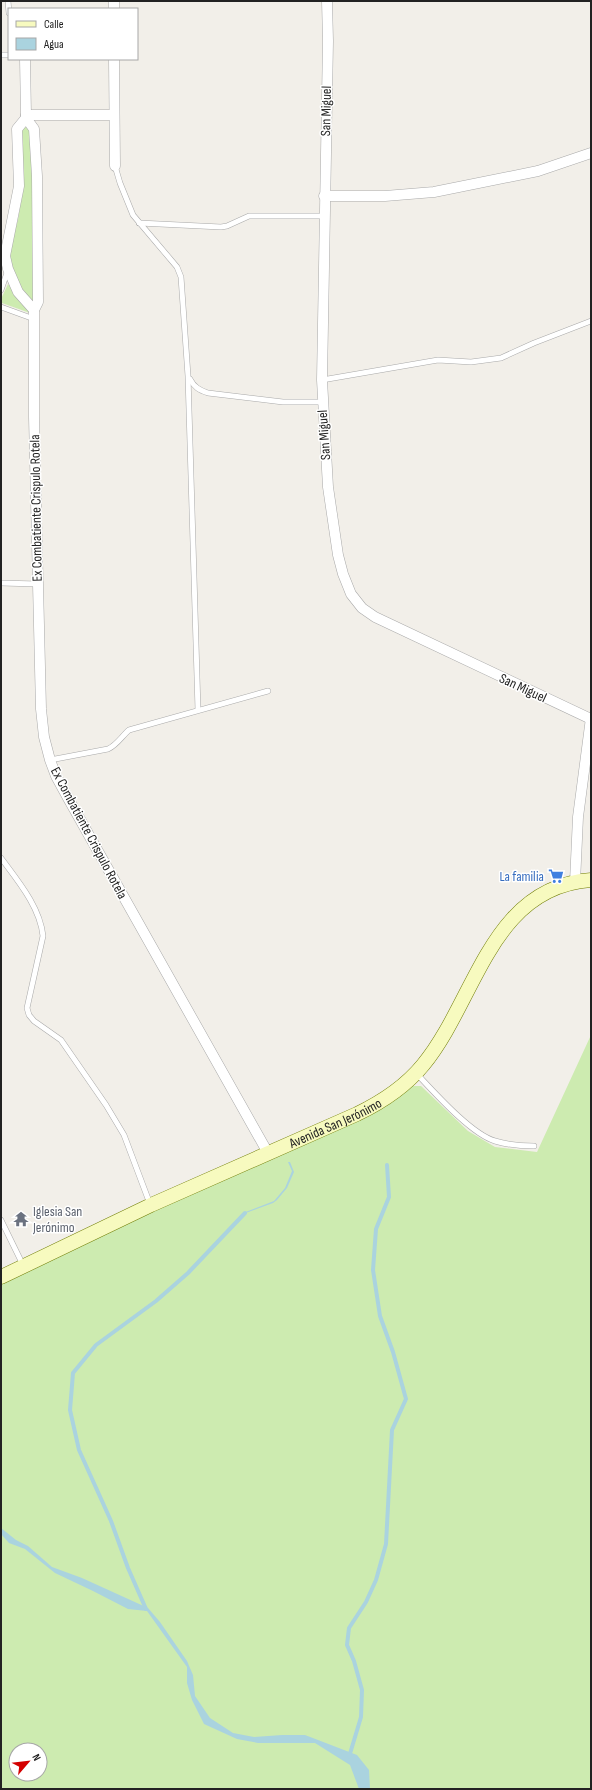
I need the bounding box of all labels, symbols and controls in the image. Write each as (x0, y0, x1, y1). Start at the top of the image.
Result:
legend (8, 8, 138, 60)
text: Calle (44, 17, 64, 32)
text: Agua (43, 37, 64, 52)
street label: San Miguel (317, 86, 335, 136)
street label: San Miguel (314, 409, 334, 461)
street label: Ex Combatiente Crispulo Rotela (26, 434, 46, 582)
street label: San Miguel (497, 670, 549, 706)
street label: Ex Combatiente Crispulo Rotela (47, 764, 131, 902)
supermarket icon: La familia (547, 867, 565, 885)
place label: La familia (499, 868, 544, 885)
street label: Avenida San Jerónimo (285, 1094, 385, 1152)
place label: Iglesia San Jerónimo (32, 1203, 82, 1236)
temple icon: Iglesia San Jerónimo (12, 1210, 30, 1228)
north arrow (8, 1742, 48, 1782)
text: N (29, 1752, 44, 1763)

